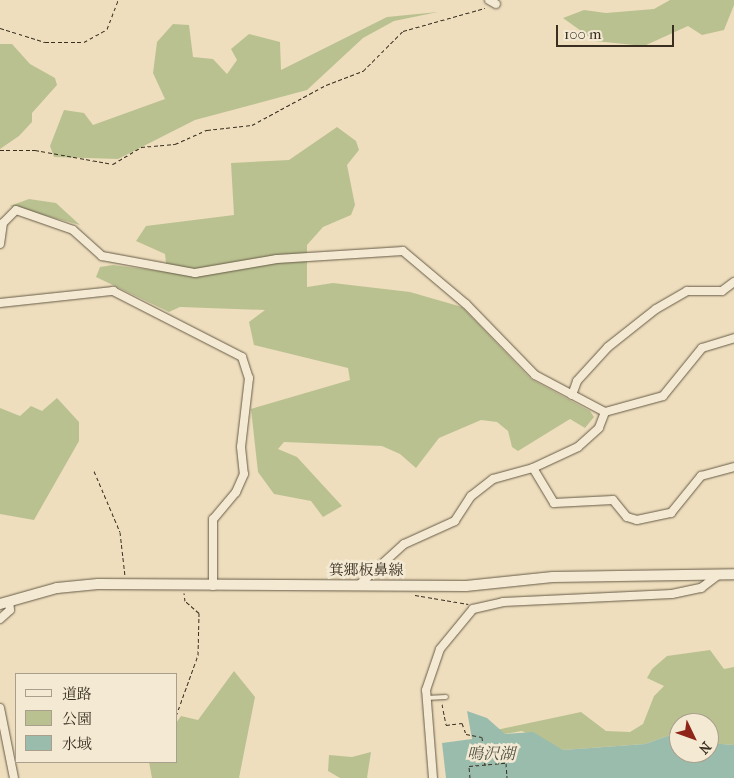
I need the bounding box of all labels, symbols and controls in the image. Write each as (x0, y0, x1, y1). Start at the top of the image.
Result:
scale bar (559, 15, 676, 47)
text: 100 m (564, 25, 602, 43)
street label: 箕郷板鼻線 (329, 562, 403, 580)
legend (15, 673, 178, 763)
text: 道路 (62, 685, 92, 703)
text: 公園 (62, 710, 92, 728)
north arrow (669, 713, 719, 763)
text: 水域 (62, 735, 92, 753)
text: N (695, 738, 715, 757)
water label: 鳴沢湖 (467, 744, 515, 764)

